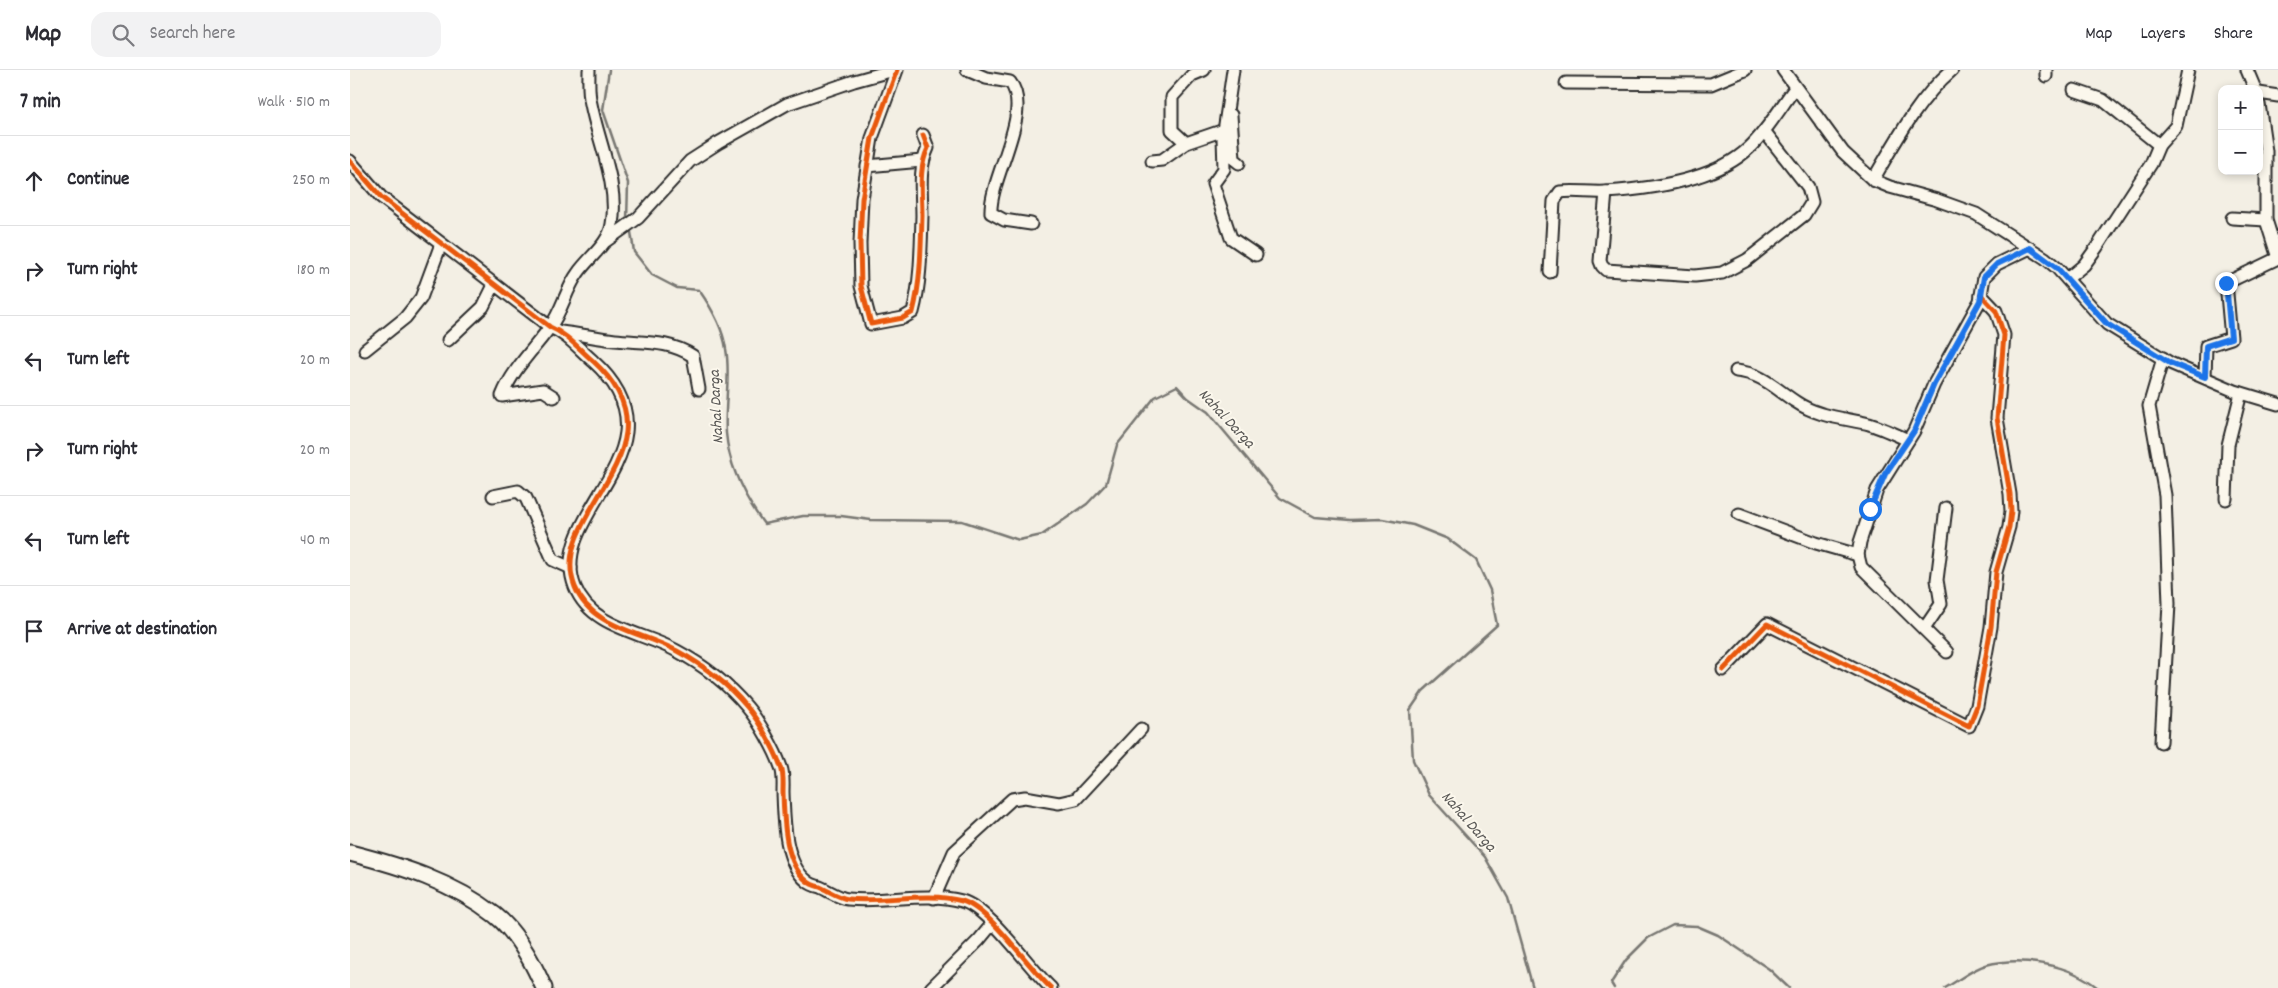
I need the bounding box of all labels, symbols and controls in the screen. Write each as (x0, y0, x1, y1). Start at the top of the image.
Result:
search box (91, 12, 441, 57)
text: Map (25, 18, 61, 52)
icon: search (109, 21, 137, 49)
text: Search here (149, 21, 235, 48)
text: Map (2085, 22, 2112, 47)
text: Layers (2140, 22, 2186, 47)
text: Share (2214, 22, 2253, 47)
map controls (2218, 85, 2263, 175)
button: + (2218, 85, 2263, 130)
text: 7 min (20, 88, 61, 118)
text: Walk · 510 m (258, 91, 330, 114)
button: − (2218, 130, 2263, 175)
icon: ahead (20, 167, 48, 195)
text: Continue (67, 167, 129, 194)
text: 250 m (292, 169, 330, 192)
icon: right (20, 257, 48, 285)
text: Turn right (67, 257, 138, 284)
text: 180 m (297, 259, 330, 282)
route end (2215, 272, 2238, 295)
icon: left (20, 347, 48, 375)
text: Turn left (67, 347, 130, 374)
text: 20 m (300, 349, 330, 372)
water label: Nahal Darga (704, 368, 730, 445)
water label: Nahal Darga (1192, 384, 1261, 455)
icon: right (20, 437, 48, 465)
text: Turn right (67, 437, 138, 464)
text: 20 m (300, 439, 330, 462)
route start (1859, 498, 1882, 521)
icon: left (20, 527, 48, 555)
text: Turn left (67, 527, 130, 554)
text: 40 m (300, 529, 330, 552)
icon: arrive (20, 617, 48, 645)
text: Arrive at destination (67, 617, 217, 644)
water label: Nahal Darga (1435, 787, 1502, 859)

